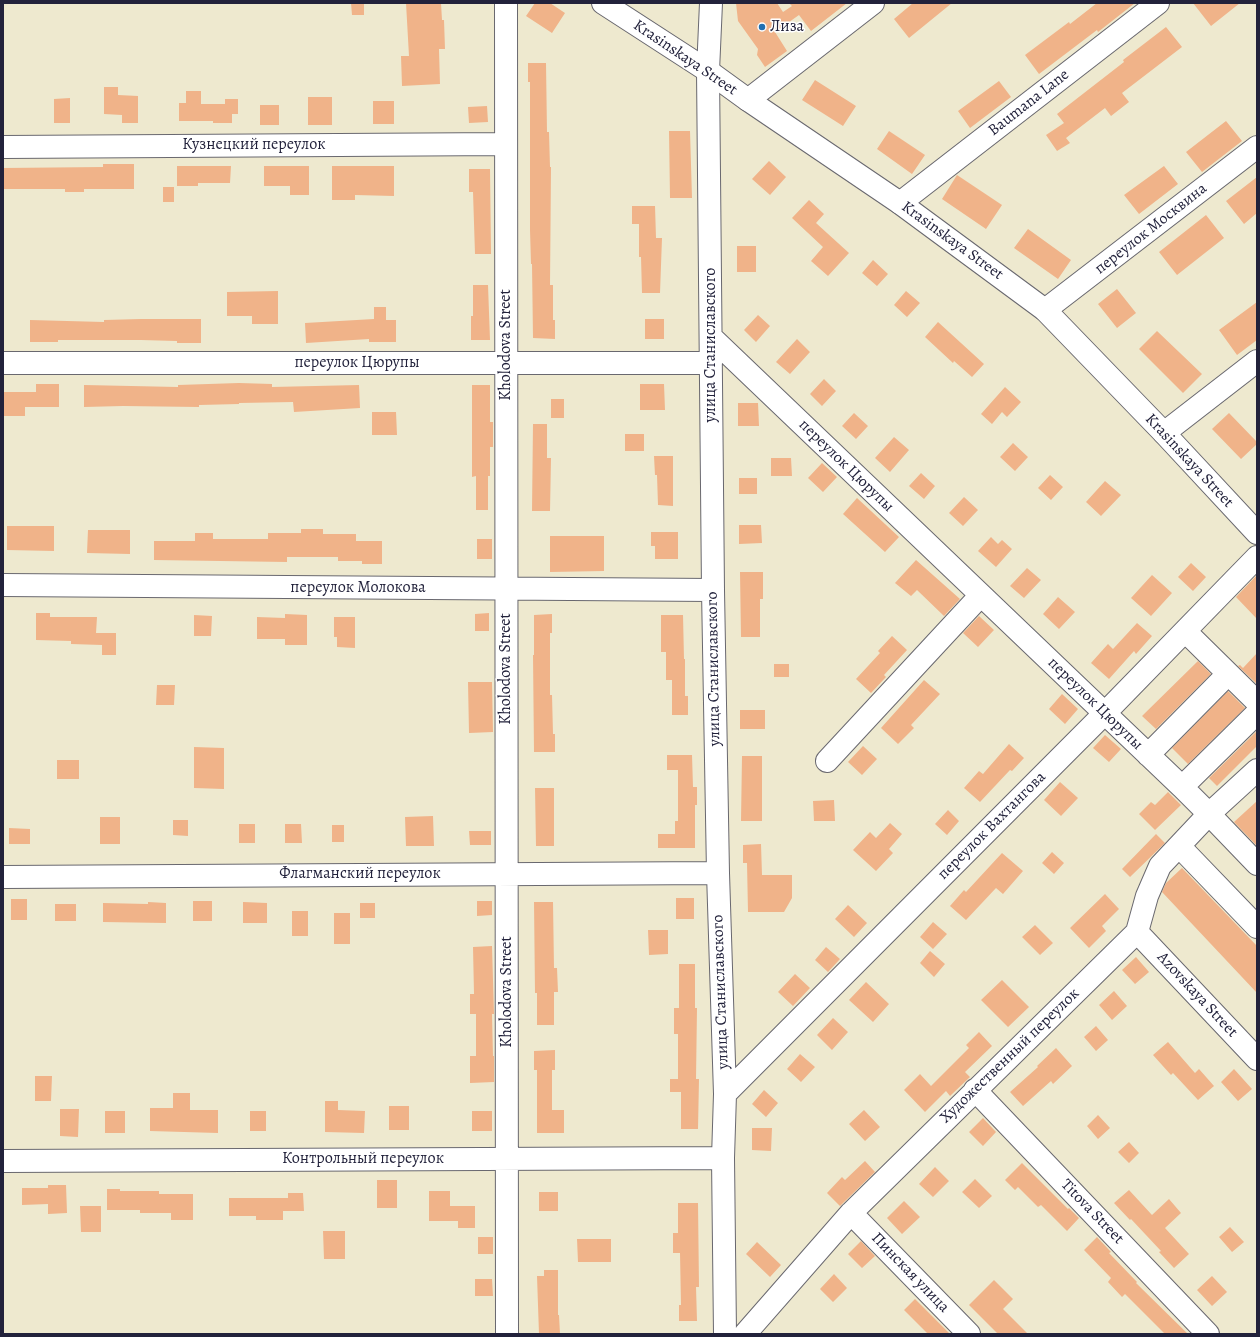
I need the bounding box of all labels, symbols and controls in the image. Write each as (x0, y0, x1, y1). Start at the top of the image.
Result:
street label: Krasinskaya Street (629, 16, 741, 100)
place label: Лиза (770, 17, 804, 37)
marker: Лиза (757, 22, 767, 32)
street label: Baumana Lane (985, 65, 1073, 141)
street label: Кузнецкий переулок (182, 135, 326, 155)
street label: переулок Москвина (1091, 179, 1211, 279)
street label: Krasinskaya Street (897, 198, 1007, 284)
street label: улица Станиславского (701, 268, 721, 422)
street label: Kholodova Street (496, 289, 516, 401)
street label: переулок Цюрупы (294, 353, 420, 373)
street label: Krasinskaya Street (1141, 410, 1237, 512)
street label: переулок Цюрупы (794, 416, 898, 516)
street label: переулок Молокова (290, 578, 426, 598)
street label: улица Станиславского (703, 591, 725, 747)
street label: Kholodova Street (496, 613, 516, 725)
street label: переулок Цюрупы (1043, 654, 1147, 754)
street label: переулок Вахтангова (934, 768, 1050, 884)
street label: Флагманский переулок (279, 864, 441, 884)
street label: улица Станиславского (709, 914, 733, 1070)
street label: Kholodova Street (497, 936, 517, 1048)
street label: Azovskaya Street (1153, 948, 1241, 1042)
street label: Художественный переулок (936, 984, 1084, 1128)
street label: Контрольный переулок (282, 1149, 444, 1169)
street label: Titova Street (1056, 1176, 1128, 1248)
street label: Пинская улица (867, 1229, 953, 1317)

